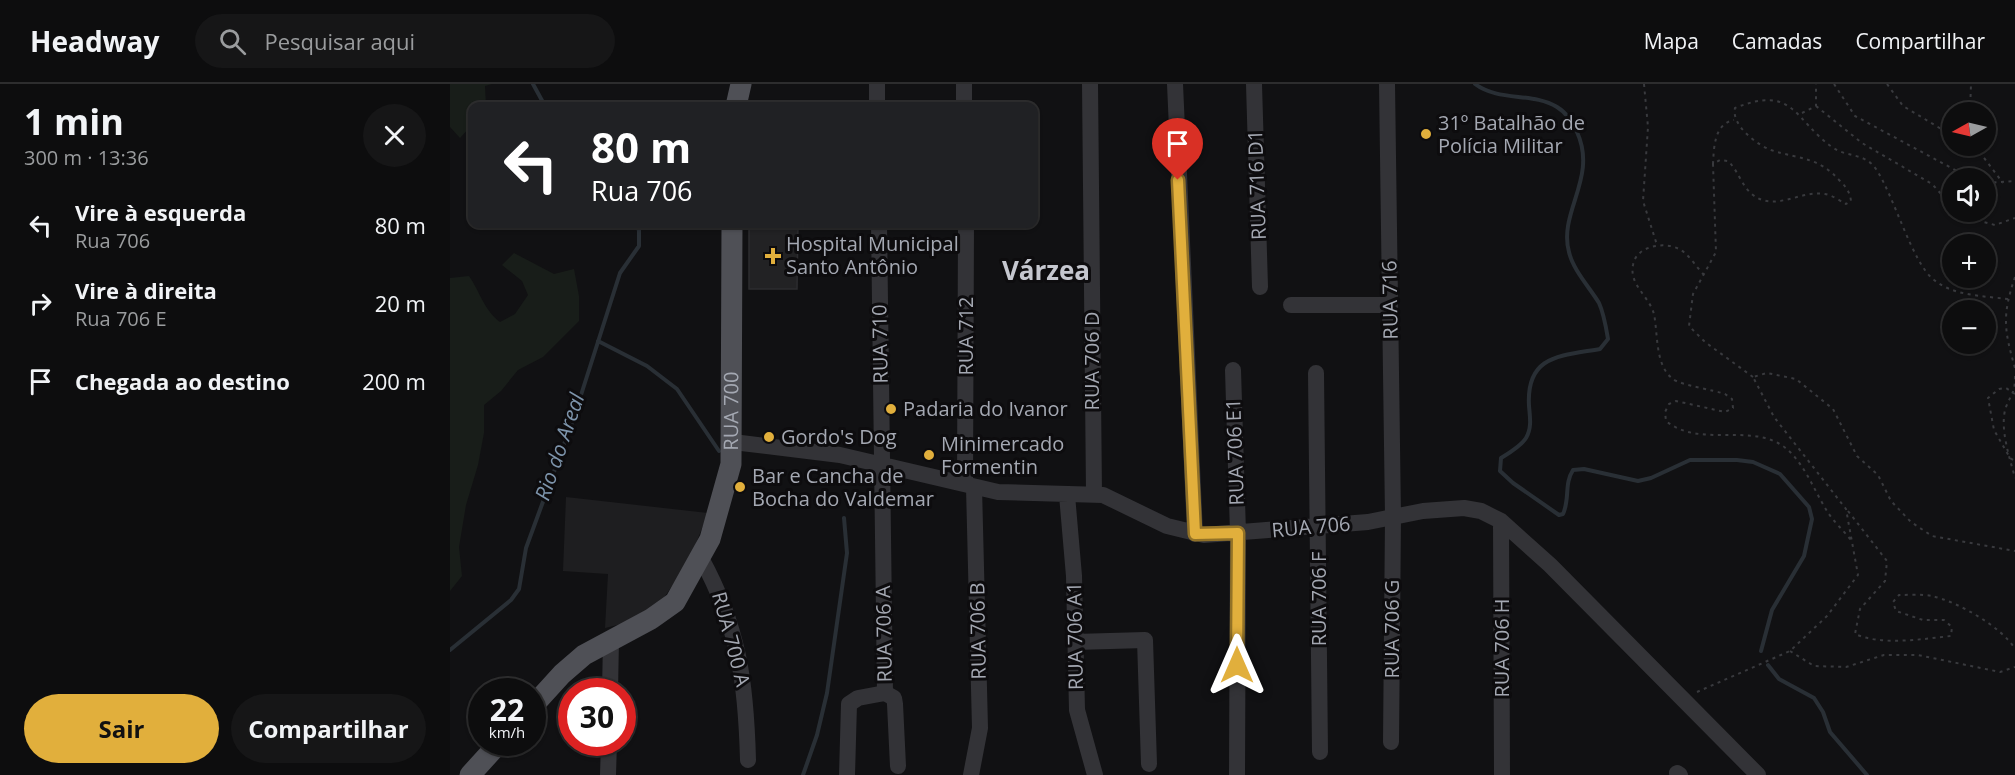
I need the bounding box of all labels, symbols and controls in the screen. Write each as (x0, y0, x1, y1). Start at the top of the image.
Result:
search box (195, 14, 615, 68)
text: Headway (30, 22, 159, 60)
icon: search (216, 25, 249, 58)
text: Pesquisar aqui (264, 26, 415, 56)
text: Mapa (1644, 27, 1699, 55)
text: Camadas (1732, 27, 1822, 55)
text: Compartilhar (1855, 27, 1985, 55)
text: 1 min (24, 97, 124, 146)
north arrow (1942, 102, 1996, 156)
map controls (1942, 102, 1996, 354)
button: close (363, 104, 426, 167)
place label: 31º Batalhão de Polícia Militar (1438, 109, 1585, 159)
text: 80 m (591, 118, 691, 175)
pin (1152, 118, 1203, 180)
icon: left (492, 126, 570, 204)
icon: arrive (1161, 127, 1194, 160)
marker: 31º Batalhão de Polícia Militar (1419, 127, 1433, 141)
street label: RUA 716 D1 (1241, 129, 1272, 241)
text: 300 m · 13:36 (24, 144, 149, 171)
button: sound (1942, 168, 1996, 222)
text: Rua 706 (591, 172, 693, 209)
text: Vire à esquerda (75, 197, 246, 227)
icon: left (24, 209, 57, 242)
text: 80 m (375, 210, 426, 240)
text: Rua 706 (75, 227, 150, 254)
place label: Hospital Municipal Santo Antônio (786, 230, 959, 280)
button: + (1942, 234, 1996, 288)
marker: Hospital Municipal Santo Antônio (764, 247, 782, 265)
district label: Várzea (1002, 252, 1090, 288)
street label: RUA 716 (1375, 260, 1404, 340)
text: Vire à direita (75, 275, 217, 305)
icon: right (24, 287, 57, 320)
text: 20 m (375, 288, 426, 318)
street label: RUA 712 (952, 296, 979, 376)
button: − (1942, 300, 1996, 354)
street label: RUA 710 (865, 304, 894, 384)
text: Rua 706 E (75, 305, 167, 332)
street label: RUA 706 D (1078, 312, 1105, 410)
icon: arrive (24, 365, 57, 398)
text: Chegada ao destino (75, 366, 290, 396)
text: 200 m (362, 366, 426, 396)
street label: RUA 700 (717, 371, 744, 451)
water label: Rio do Areal (528, 389, 591, 504)
place label: Padaria do Ivanor (903, 395, 1068, 422)
street label: RUA 706 E1 (1219, 398, 1250, 506)
marker: Padaria do Ivanor (884, 402, 898, 416)
place label: Gordo's Dog (781, 423, 897, 450)
marker: Gordo's Dog (762, 430, 776, 444)
place label: Minimercado Formentin (941, 430, 1064, 480)
marker: Minimercado Formentin (922, 448, 936, 462)
place label: Bar e Cancha de Bocha do Valdemar (752, 462, 934, 512)
marker: Bar e Cancha de Bocha do Valdemar (733, 480, 747, 494)
street label: RUA 706 (1270, 510, 1352, 543)
street label: RUA 706 F (1305, 552, 1332, 646)
street label: RUA 706 G (1378, 580, 1405, 678)
street label: RUA 706 B (963, 582, 992, 680)
street label: RUA 706 A1 (1060, 582, 1089, 690)
street label: RUA 706 A (869, 585, 898, 683)
street label: RUA 700 A (706, 589, 757, 690)
street label: RUA 706 H (1488, 598, 1515, 698)
position arrow (1205, 633, 1269, 697)
speed limit sign: 30 (558, 678, 636, 756)
text: 22 (490, 689, 524, 730)
button: Sair (24, 694, 219, 763)
button: Compartilhar (231, 694, 426, 763)
text: km/h (489, 722, 525, 742)

